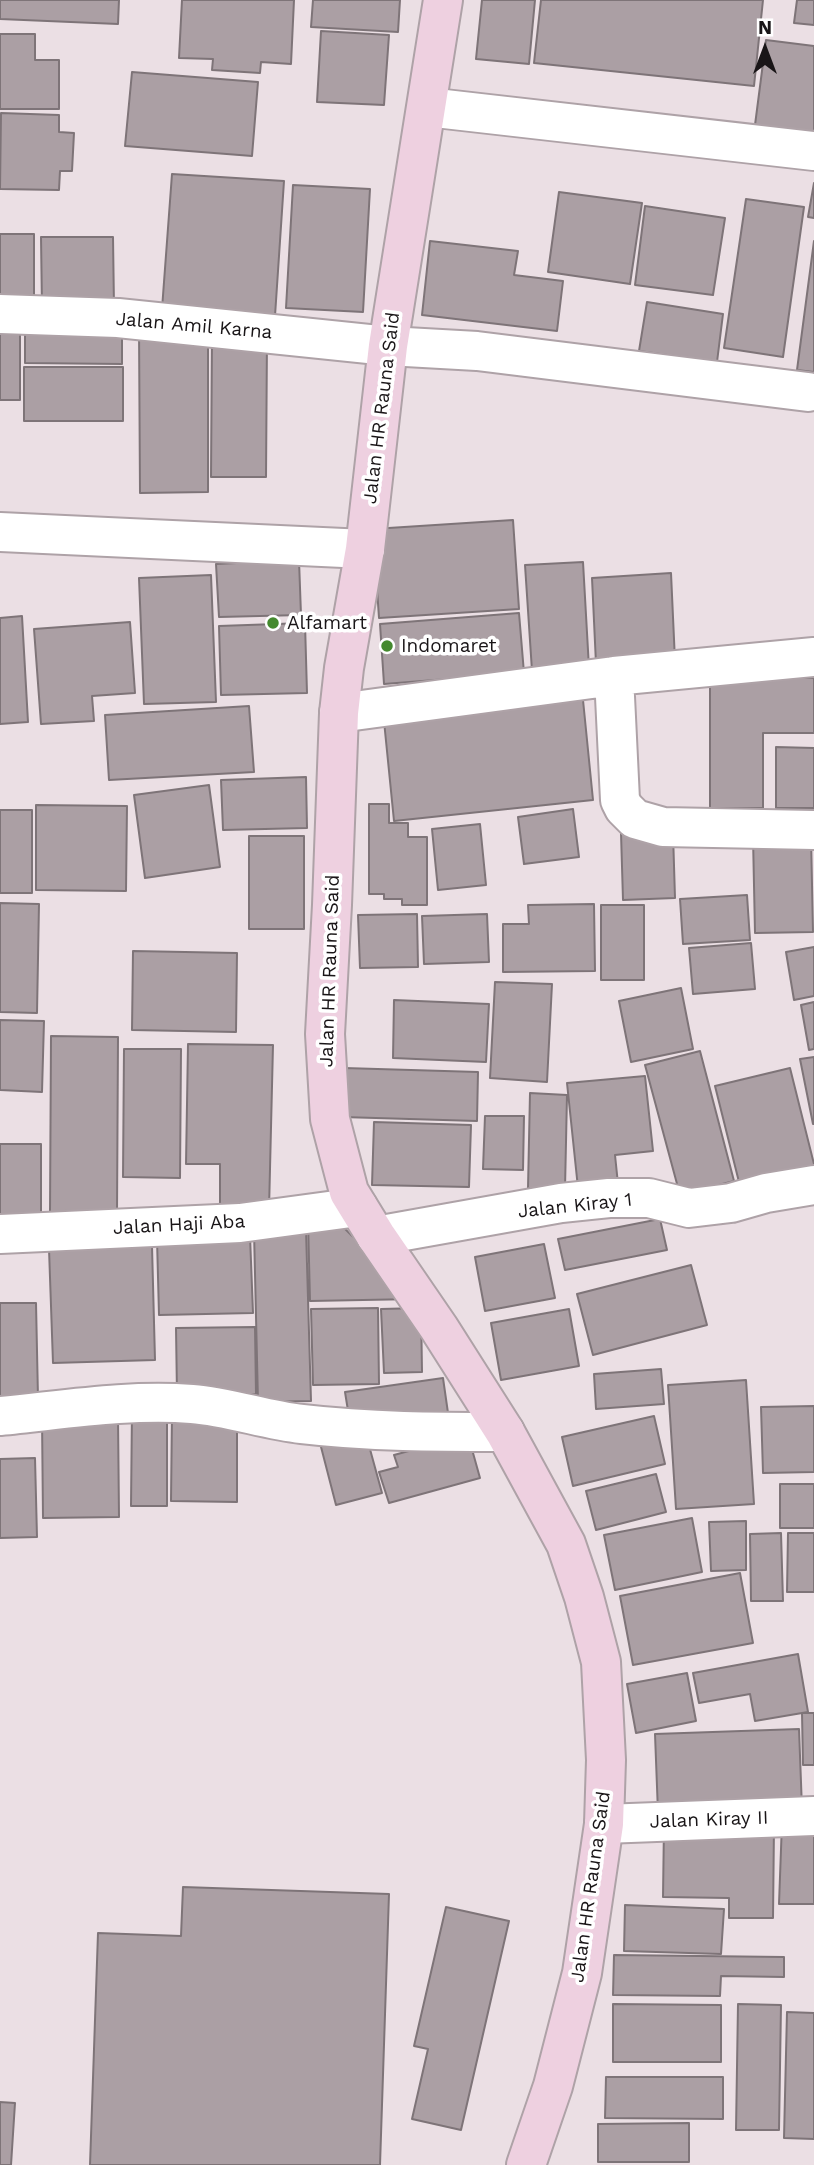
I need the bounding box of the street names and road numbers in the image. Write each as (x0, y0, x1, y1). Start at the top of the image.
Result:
street label: Jalan Amil Karna (115, 308, 273, 344)
street label: Jalan HR Rauna Said (359, 311, 405, 505)
street label: Jalan HR Rauna Said (315, 874, 345, 1068)
street label: Jalan Kiray 1 (517, 1189, 633, 1223)
street label: Jalan Haji Aba (112, 1210, 246, 1240)
street label: Jalan HR Rauna Said (566, 1790, 616, 1984)
street label: Jalan Kiray II (649, 1807, 769, 1833)

